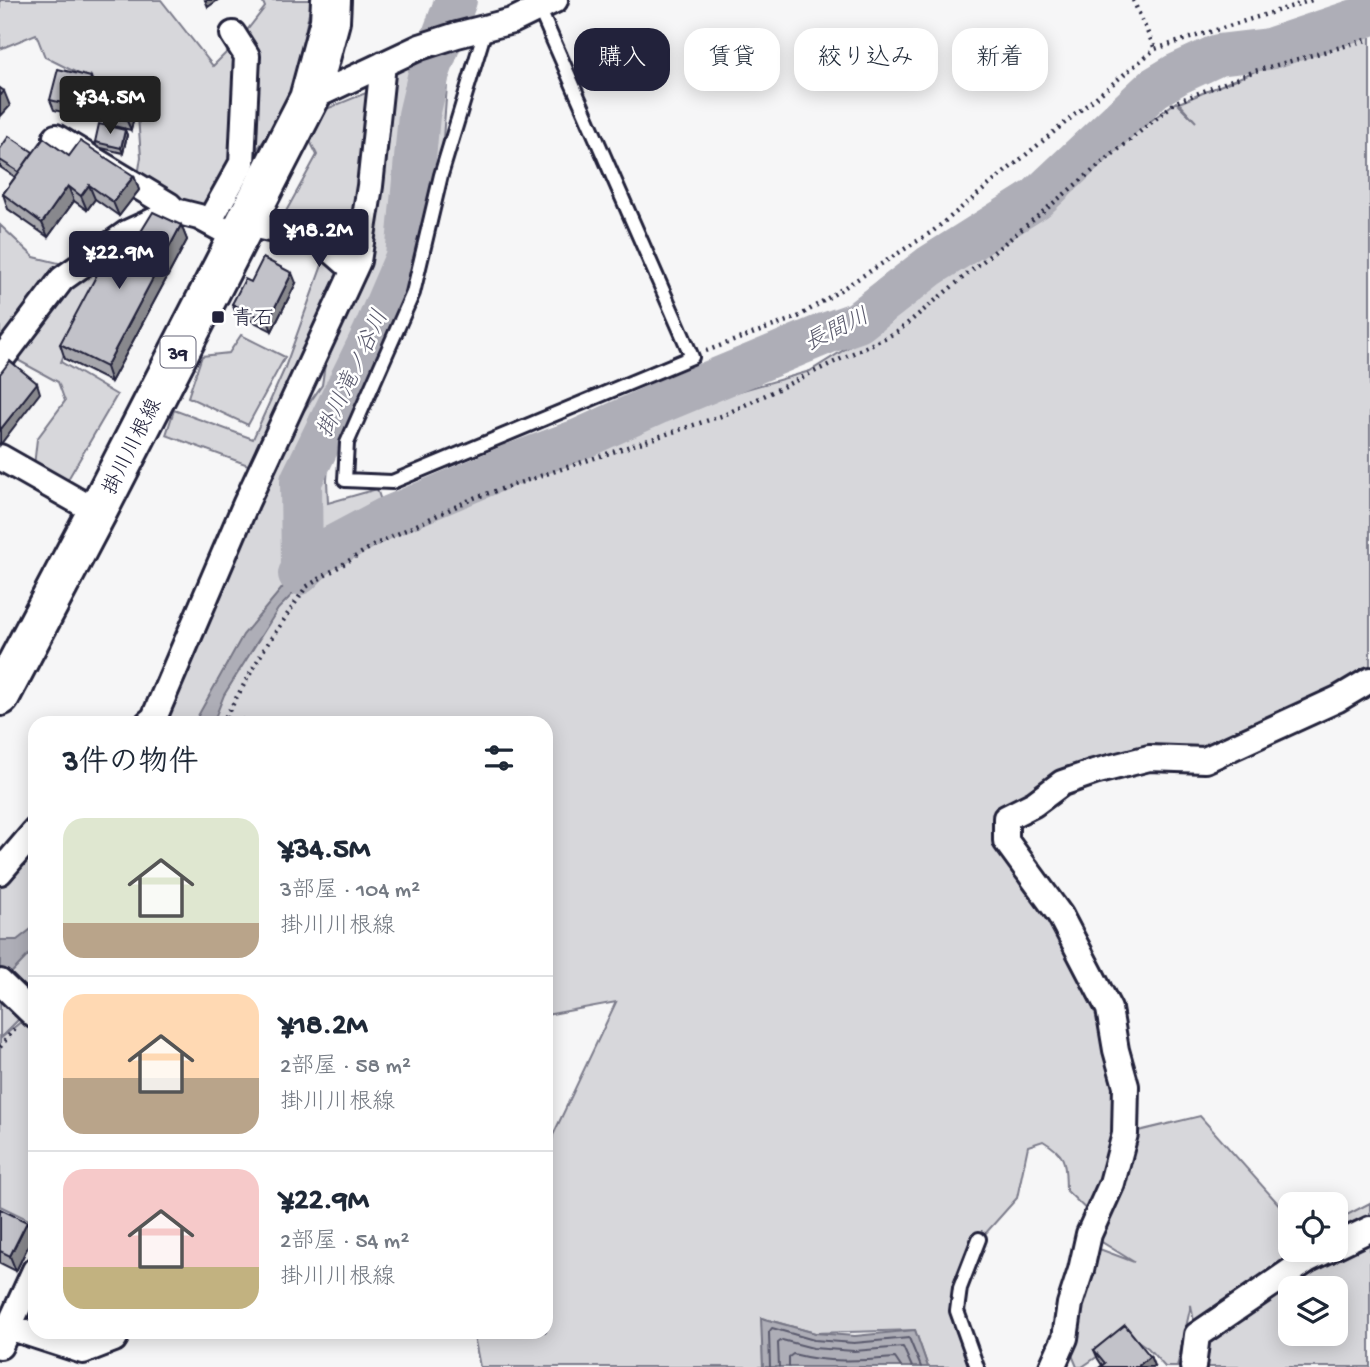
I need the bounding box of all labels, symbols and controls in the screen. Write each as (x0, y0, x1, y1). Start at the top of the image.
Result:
chip: 購入 (574, 28, 670, 91)
chip: 賃貸 (684, 28, 780, 91)
chip: 絞り込み (794, 28, 938, 91)
chip: 新着 (952, 28, 1048, 91)
pin: ¥34.5M (53, 76, 167, 136)
text: ¥34.5M (76, 85, 144, 112)
pin: ¥18.2M (262, 210, 376, 269)
text: ¥18.2M (285, 218, 353, 245)
pin: ¥22.9M (62, 232, 176, 291)
text: ¥22.9M (85, 240, 153, 267)
water label: 長間川 (801, 304, 874, 358)
water label: 掛川滝ノ谷川 (312, 306, 396, 443)
place label: 青石 (232, 307, 274, 333)
marker: 青石 (210, 309, 226, 325)
road number: 39 (160, 336, 196, 368)
street label: 掛川川根線 (98, 395, 169, 500)
icon: filters (480, 739, 518, 777)
text: 3件の物件 (63, 747, 199, 782)
text: ¥34.5M (280, 834, 370, 869)
icon: home (119, 846, 203, 930)
text: 3部屋 · 104 m² (280, 878, 420, 905)
text: 掛川川根線 (280, 914, 395, 941)
text: ¥18.2M (280, 1010, 367, 1045)
icon: home (119, 1022, 203, 1106)
text: 2部屋 · 58 m² (280, 1054, 411, 1081)
text: 掛川川根線 (280, 1090, 395, 1117)
text: ¥22.9M (280, 1185, 369, 1220)
map controls (1278, 1192, 1348, 1346)
button: locate (1278, 1192, 1348, 1262)
icon: home (119, 1197, 203, 1281)
text: 2部屋 · 54 m² (280, 1229, 409, 1256)
text: 掛川川根線 (280, 1265, 395, 1292)
button: layers (1278, 1276, 1348, 1346)

